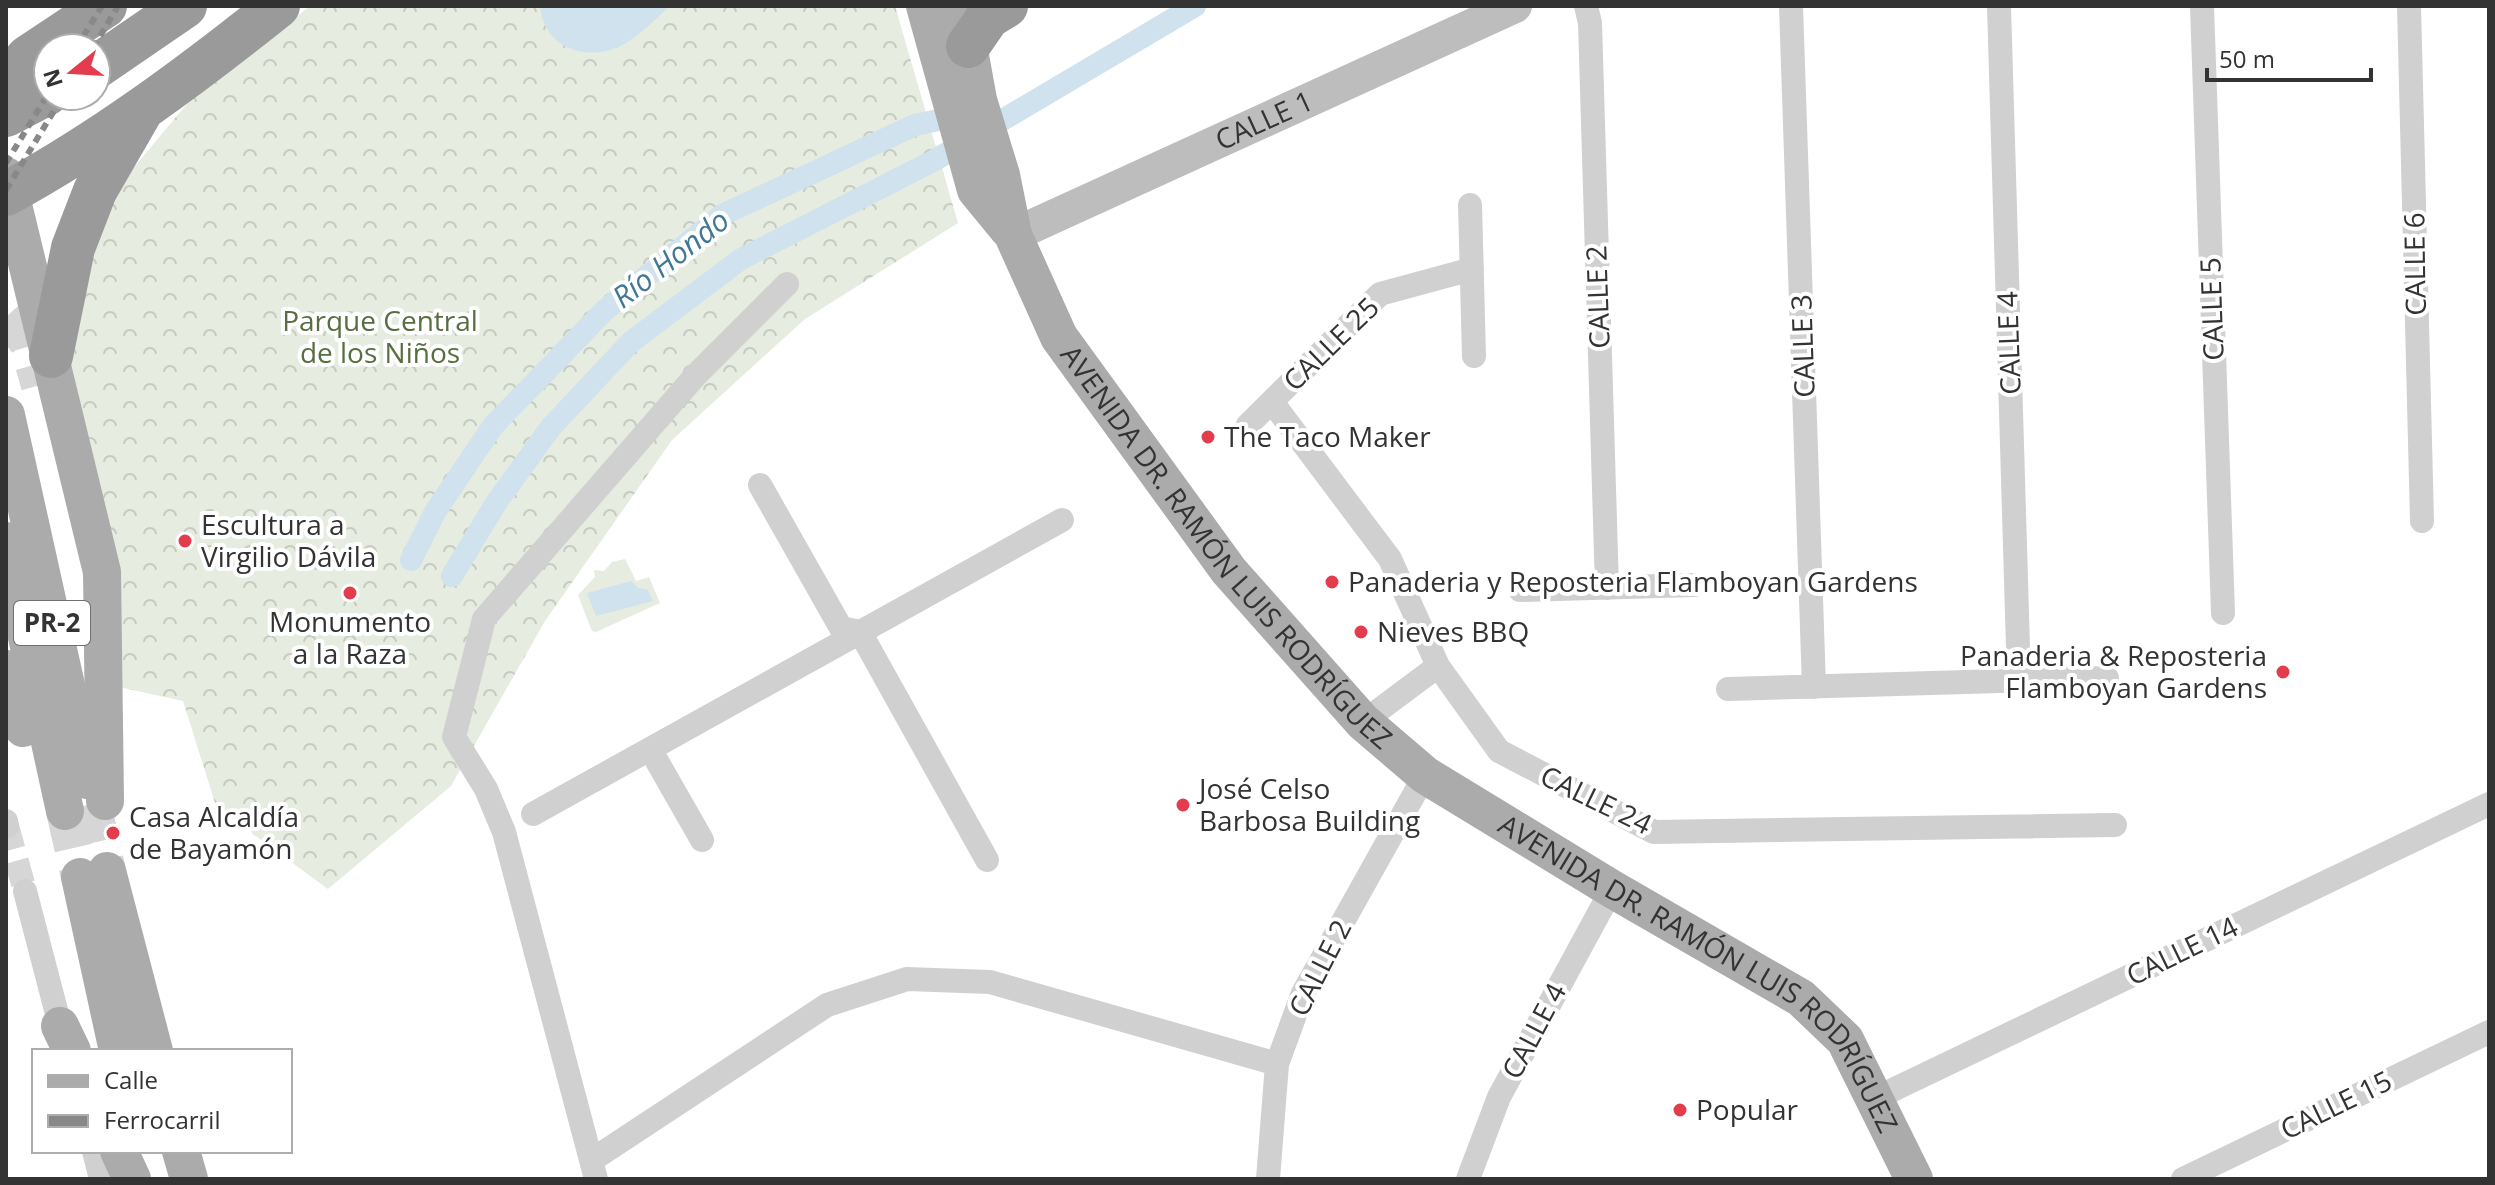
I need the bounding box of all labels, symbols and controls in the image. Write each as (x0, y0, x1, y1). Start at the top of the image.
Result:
north arrow (32, 32, 112, 112)
scale bar (2207, 32, 2371, 82)
text: 50 m (2219, 42, 2275, 75)
text: N (35, 65, 69, 92)
street label: CALLE 1 (1209, 81, 1319, 158)
water label: Río Hondo (603, 199, 737, 317)
street label: CALLE 6 (2394, 212, 2434, 316)
street label: CALLE 2 (1576, 245, 1618, 349)
street label: CALLE 5 (2190, 257, 2232, 361)
street label: CALLE 25 (1274, 288, 1386, 398)
street label: CALLE 4 (1987, 291, 2029, 395)
street label: CALLE 3 (1781, 294, 1823, 398)
park label: Parque Central de los Niños (282, 301, 478, 371)
street label: AVENIDA DR. RAMÓN LUIS RODRÍGUEZ (1053, 337, 1401, 757)
place label: The Taco Maker (1224, 417, 1431, 455)
marker: The Taco Maker (1199, 428, 1217, 446)
place label: Escultura a Virgilio Dávila (201, 505, 376, 575)
marker: Escultura a Virgilio Dávila (176, 532, 194, 550)
place label: Panaderia y Reposteria Flamboyan Gardens (1348, 562, 1918, 600)
marker: Panaderia y Reposteria Flamboyan Gardens (1323, 573, 1341, 591)
marker: Monumento a la Raza (341, 584, 359, 602)
road number: PR-2 (14, 601, 90, 645)
place label: Monumento a la Raza (269, 602, 431, 672)
place label: Nieves BBQ (1377, 612, 1529, 650)
marker: Nieves BBQ (1352, 623, 1370, 641)
place label: Panaderia & Reposteria Flamboyan Gardens (1960, 636, 2267, 706)
marker: Panaderia & Reposteria Flamboyan Gardens (2274, 663, 2292, 681)
street label: CALLE 24 (1534, 756, 1658, 842)
place label: José Celso Barbosa Building (1196, 769, 1420, 839)
marker: José Celso Barbosa Building (1174, 796, 1192, 814)
place label: Casa Alcaldía de Bayamón (129, 797, 299, 867)
street label: AVENIDA DR. RAMÓN LUIS RODRÍGUEZ (1492, 805, 1908, 1138)
marker: Casa Alcaldía de Bayamón (104, 824, 122, 842)
street label: CALLE 14 (2120, 907, 2244, 993)
street label: CALLE 2 (1279, 913, 1360, 1022)
street label: CALLE 4 (1492, 976, 1574, 1085)
legend (32, 1049, 292, 1153)
street label: CALLE 15 (2274, 1061, 2398, 1147)
text: Calle (104, 1063, 158, 1096)
place label: Popular (1696, 1090, 1799, 1128)
marker: Popular (1671, 1101, 1689, 1119)
text: Ferrocarril (104, 1103, 220, 1136)

